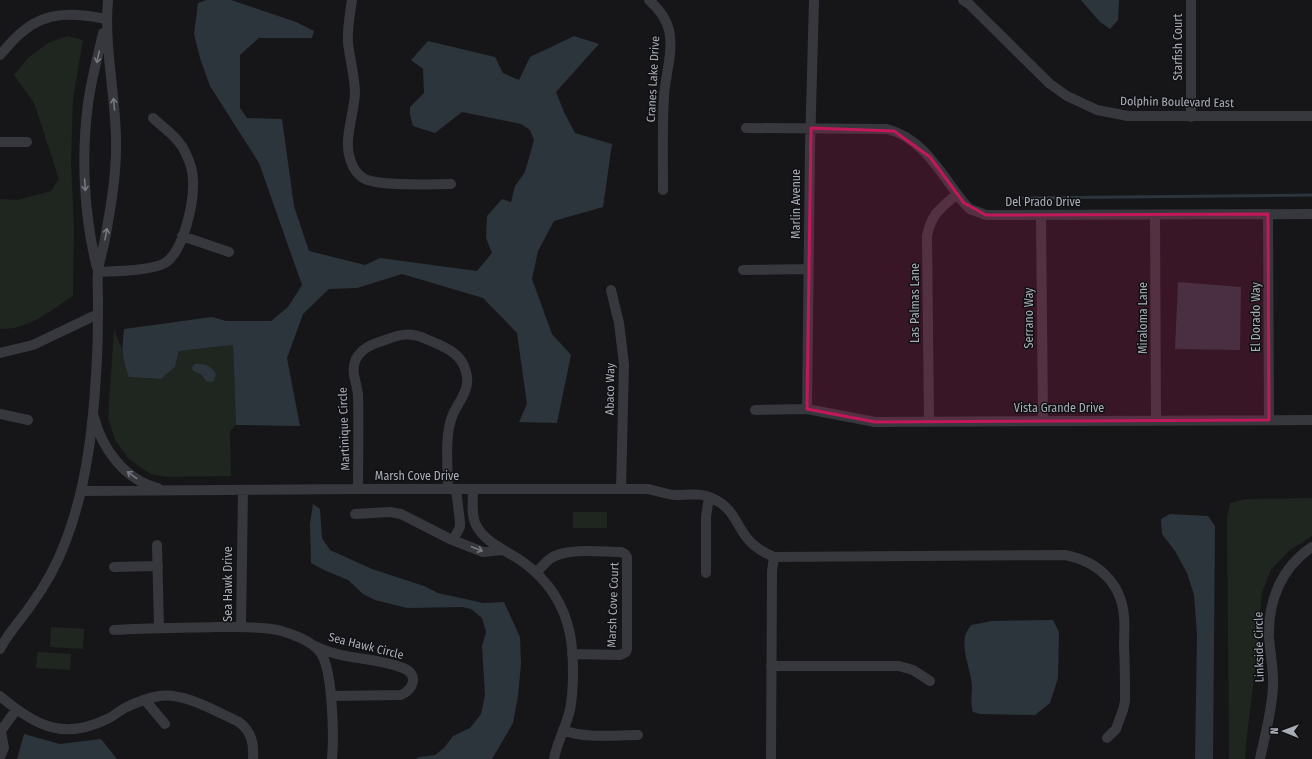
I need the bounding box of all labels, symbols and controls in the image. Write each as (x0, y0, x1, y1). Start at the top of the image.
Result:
street label: Starfish Court (1171, 13, 1185, 80)
street label: Cranes Lake Drive (644, 35, 662, 123)
one-way arrow (93, 50, 101, 63)
street label: Dolphin Boulevard East (1120, 94, 1234, 110)
one-way arrow (110, 98, 118, 111)
street label: Marlin Avenue (789, 169, 803, 239)
one-way arrow (82, 178, 89, 191)
street label: Del Prado Drive (1005, 195, 1081, 209)
one-way arrow (102, 227, 110, 240)
street label: Las Palmas Lane (908, 263, 922, 343)
street label: El Dorado Way (1249, 281, 1263, 352)
street label: Miraloma Lane (1136, 282, 1150, 354)
street label: Serrano Way (1022, 287, 1036, 348)
street label: Abaco Way (603, 362, 617, 415)
street label: Martinique Circle (336, 387, 352, 471)
street label: Vista Grande Drive (1014, 401, 1104, 415)
street label: Marsh Cove Drive (375, 469, 459, 483)
one-way arrow (127, 471, 138, 479)
street label: Sea Hawk Drive (221, 546, 235, 622)
one-way arrow (471, 546, 483, 554)
street label: Marsh Cove Court (605, 562, 621, 648)
street label: Linkside Circle (1251, 611, 1267, 682)
street label: Sea Hawk Circle (327, 630, 405, 662)
north arrow (1264, 711, 1304, 751)
text: N (1268, 727, 1281, 734)

